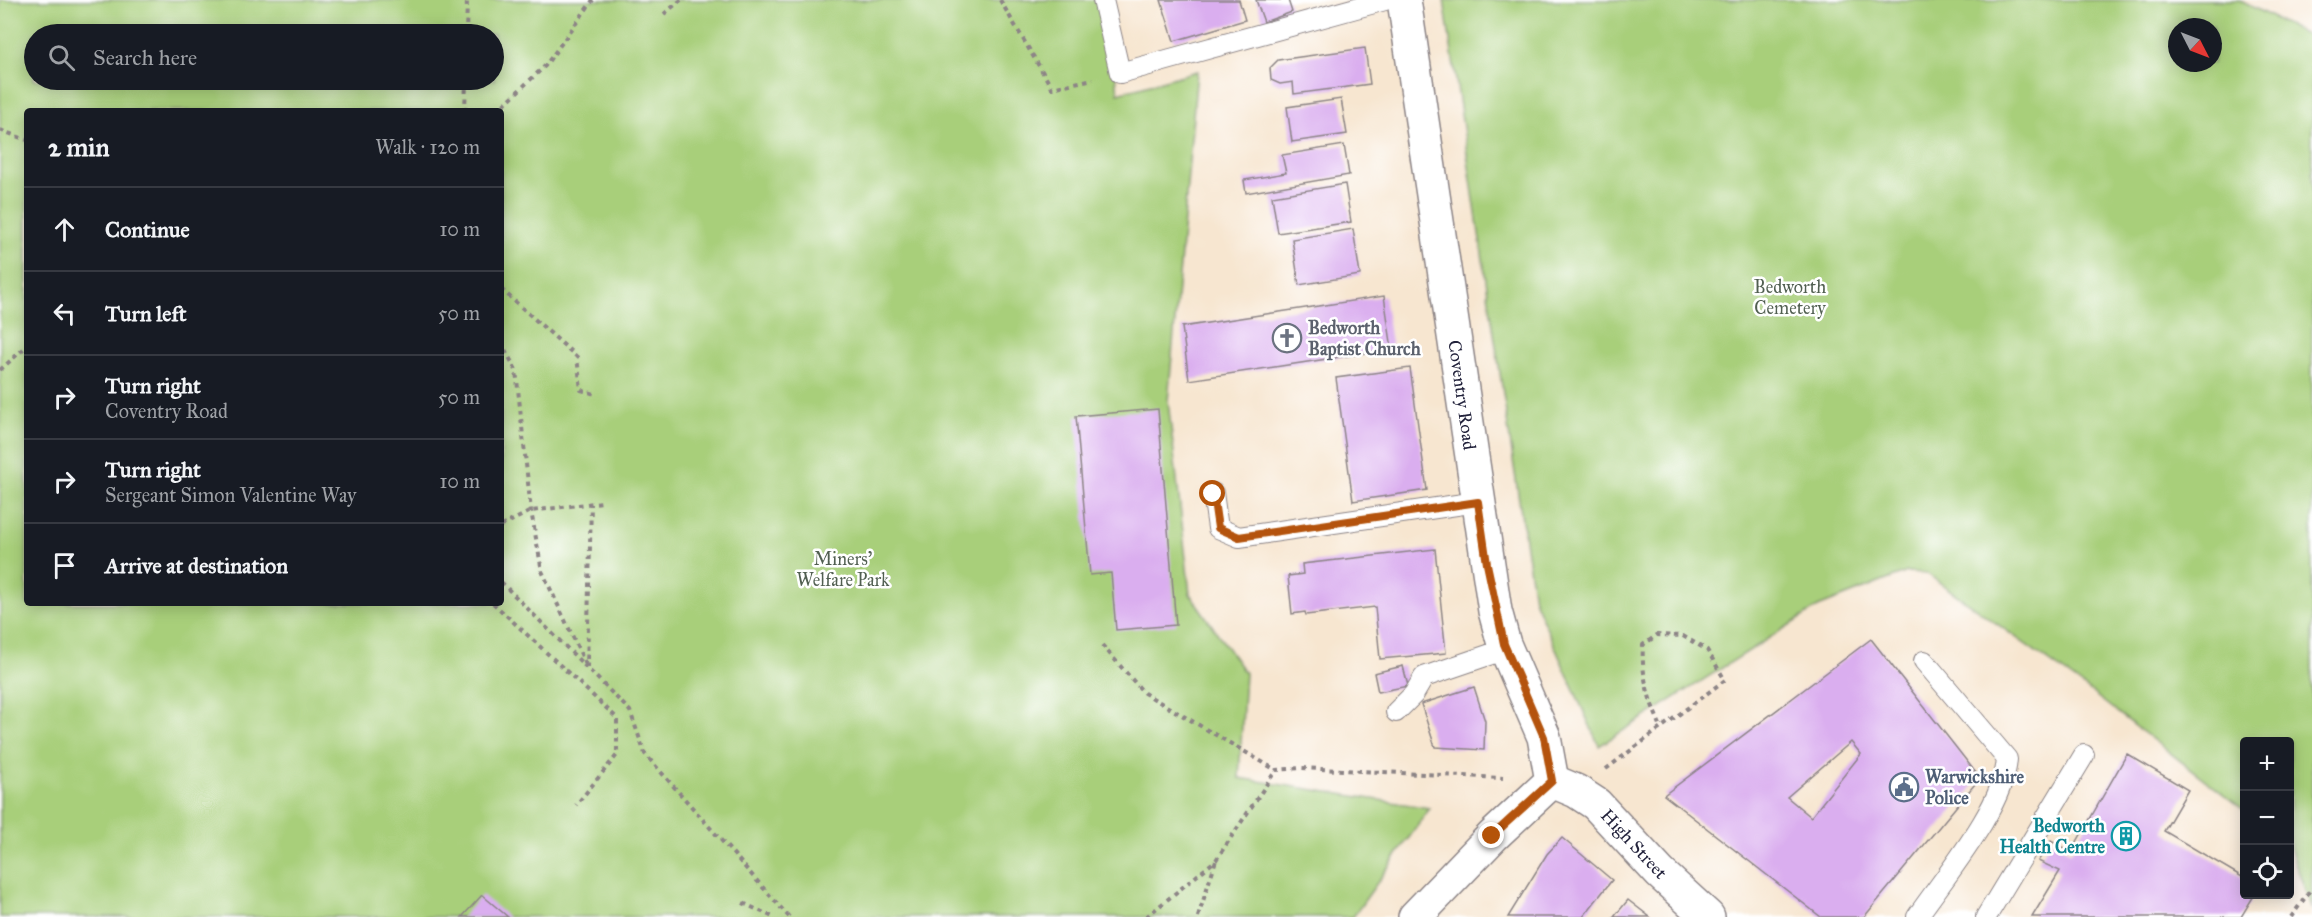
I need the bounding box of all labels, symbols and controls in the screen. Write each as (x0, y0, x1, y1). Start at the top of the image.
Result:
north arrow (2168, 18, 2222, 72)
search box (24, 24, 504, 90)
icon: search (45, 41, 78, 74)
text: Search here (93, 44, 197, 71)
text: 2 min (48, 131, 109, 163)
text: Walk · 120 m (375, 135, 480, 159)
icon: ahead (48, 213, 81, 246)
text: Continue (105, 216, 190, 243)
text: 10 m (439, 217, 480, 241)
park label: Bedworth Cemetery (1754, 276, 1826, 319)
icon: left (48, 297, 81, 330)
text: Turn left (105, 300, 187, 327)
text: 50 m (438, 301, 480, 325)
place label: Bedworth Baptist Church (1308, 317, 1422, 361)
church icon: Bedworth Baptist Church (1271, 322, 1303, 354)
street label: Coventry Road (1443, 339, 1481, 451)
text: Turn right (105, 372, 201, 399)
icon: right (48, 381, 81, 414)
text: 50 m (438, 385, 480, 409)
text: Coventry Road (105, 399, 228, 423)
text: Turn right (105, 456, 201, 483)
icon: right (48, 465, 81, 498)
text: 10 m (439, 469, 480, 493)
route start (1199, 480, 1225, 506)
text: Sergeant Simon Valentine Way (105, 483, 357, 507)
park label: Miners' Welfare Park (797, 548, 890, 591)
icon: arrive (48, 549, 81, 582)
text: Arrive at destination (105, 552, 288, 579)
map controls (2240, 737, 2294, 899)
button: + (2240, 737, 2294, 791)
place label: Warwickshire Police (1925, 766, 2024, 809)
public building icon: Warwickshire Police (1888, 771, 1920, 803)
button: − (2240, 791, 2294, 845)
street label: High Street (1595, 804, 1672, 885)
place label: Bedworth Health Centre (2000, 815, 2106, 858)
building icon: Bedworth Health Centre (2110, 820, 2142, 852)
route end (1478, 822, 1504, 848)
button: locate (2240, 845, 2294, 899)

